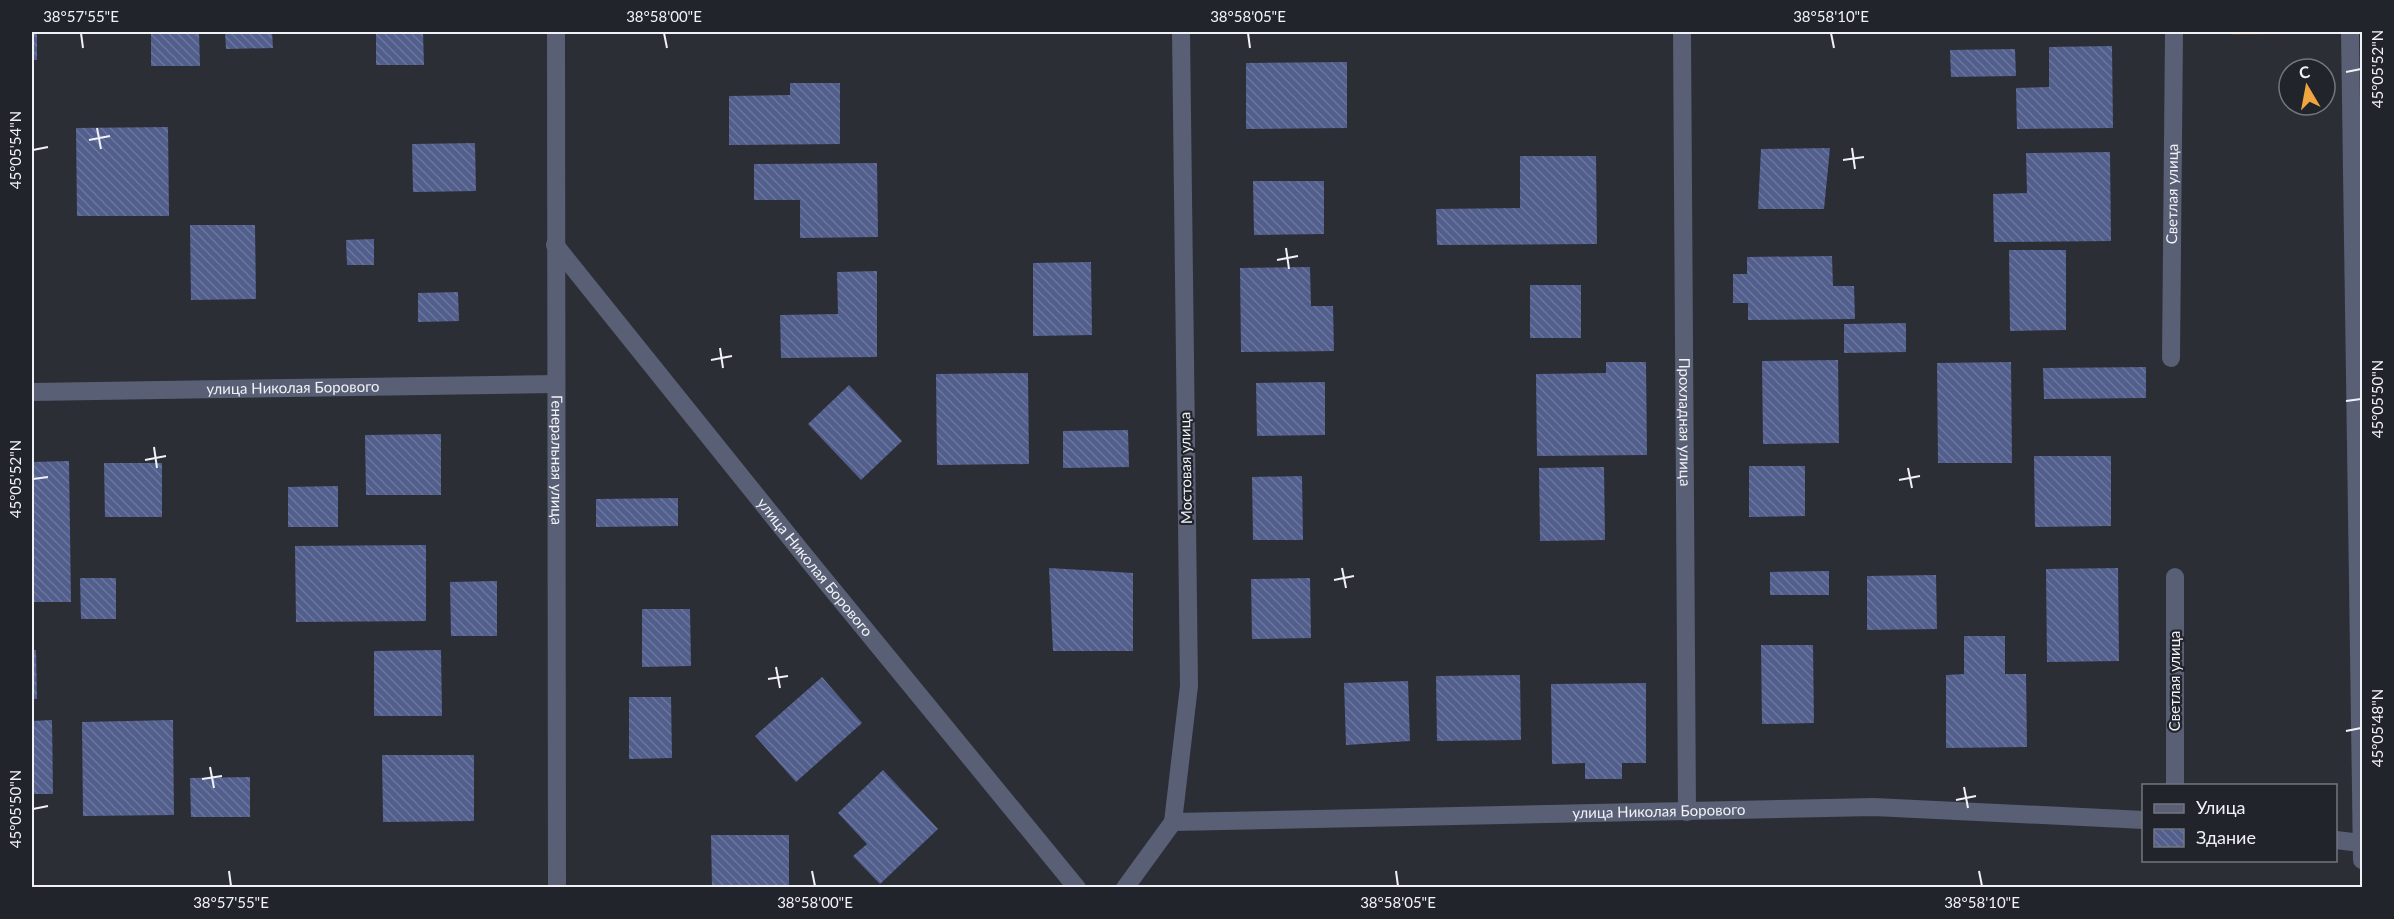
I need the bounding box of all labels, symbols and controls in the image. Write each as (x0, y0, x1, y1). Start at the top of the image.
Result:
text: 38°57'55"E (43, 7, 119, 25)
text: 38°58'00"E (626, 7, 702, 25)
text: 38°58'05"E (1210, 7, 1286, 25)
text: 38°58'10"E (1793, 7, 1869, 25)
text: 45°05'52"N (2368, 30, 2386, 108)
north arrow (2277, 57, 2337, 117)
text: С (2297, 61, 2312, 82)
text: 45°05'54"N (6, 111, 24, 189)
street label: Светлая улица (2162, 144, 2181, 244)
street label: Прохладная улица (1676, 358, 1695, 486)
text: 45°05'50"N (2368, 360, 2386, 438)
street label: улица Николая Борового (206, 377, 380, 397)
street label: Генеральная улица (548, 395, 567, 525)
street label: Мостовая улица (1175, 412, 1195, 524)
text: 45°05'52"N (6, 440, 24, 518)
street label: улица Николая Борового (754, 494, 877, 640)
street label: Светлая улица (2165, 631, 2183, 731)
text: 45°05'48"N (2368, 689, 2386, 767)
text: 45°05'50"N (6, 770, 24, 848)
legend (2142, 784, 2337, 862)
text: Улица (2196, 796, 2246, 818)
street label: улица Николая Борового (1572, 800, 1746, 821)
text: Здание (2196, 826, 2256, 848)
text: 38°57'55"E (193, 893, 269, 911)
text: 38°58'00"E (777, 893, 853, 911)
text: 38°58'05"E (1360, 893, 1436, 911)
text: 38°58'10"E (1944, 893, 2020, 911)

